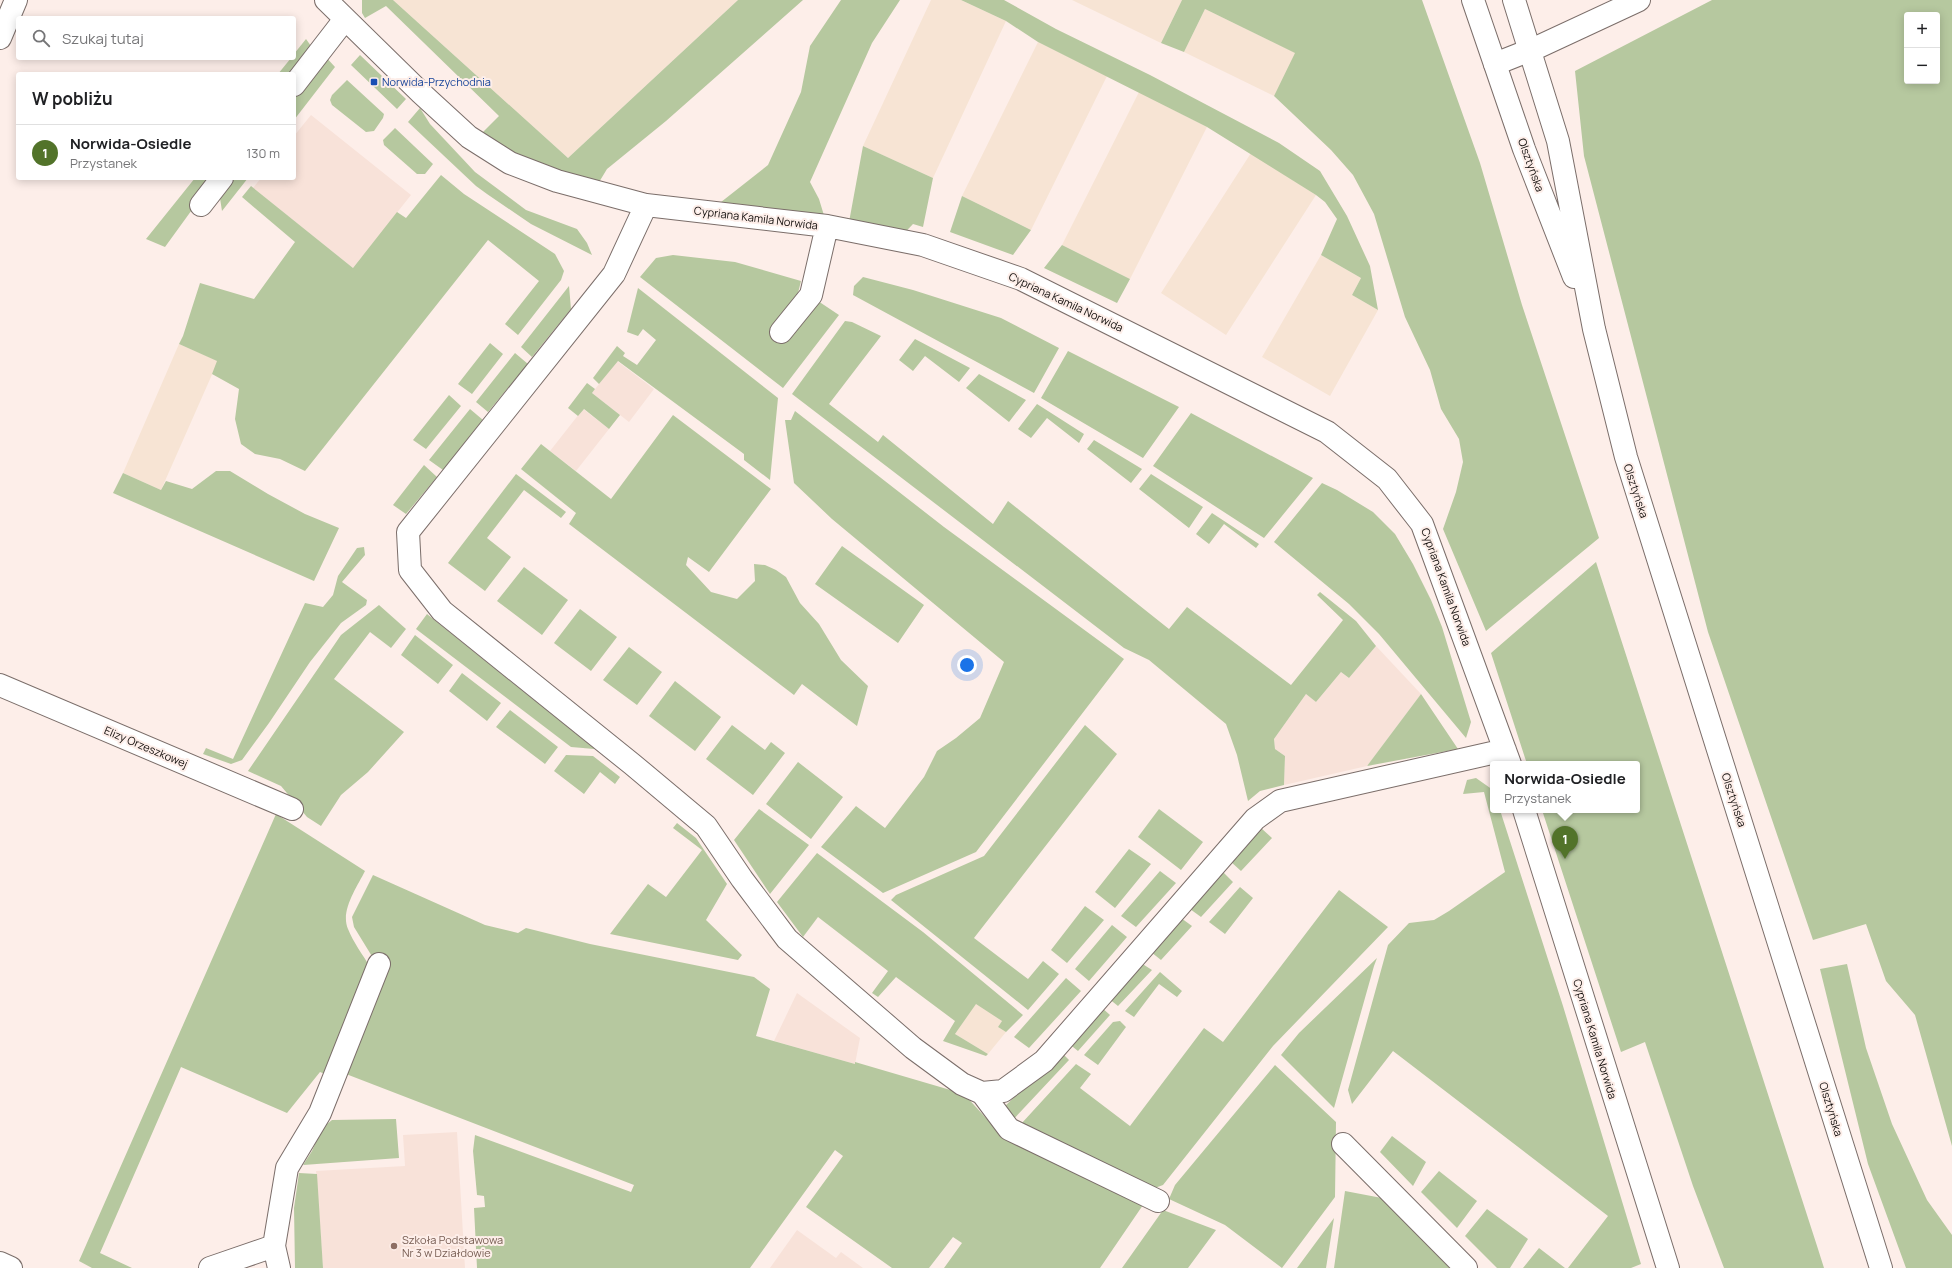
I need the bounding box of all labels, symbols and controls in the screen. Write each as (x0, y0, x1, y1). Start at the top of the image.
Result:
map controls (1904, 12, 1940, 84)
button: + (1904, 12, 1940, 48)
search box (16, 16, 296, 60)
icon: search (30, 27, 52, 49)
text: Szukaj tutaj (62, 28, 144, 49)
button: − (1904, 48, 1940, 84)
place label: Norwida-Przychodnia (382, 74, 491, 89)
marker: Norwida-Przychodnia (369, 77, 379, 87)
text: W pobliżu (32, 87, 113, 110)
text: Norwida-Osiedle (70, 133, 192, 154)
street label: Olsztyńska (1515, 136, 1548, 194)
text: 1 (42, 144, 48, 162)
text: 130 m (246, 144, 280, 162)
text: Przystanek (70, 154, 137, 172)
street label: Cypriana Kamila Norwida (693, 202, 819, 233)
street label: Cypriana Kamila Norwida (1007, 268, 1126, 335)
street label: Olsztyńska (1621, 462, 1652, 520)
street label: Cypriana Kamila Norwida (1418, 526, 1475, 648)
your location (957, 655, 977, 675)
street label: Elizy Orzeszkowej (102, 722, 190, 771)
popup (1490, 761, 1640, 813)
text: Norwida-Osiedle (1504, 768, 1626, 789)
street label: Olsztyńska (1719, 771, 1750, 829)
text: Przystanek (1504, 789, 1571, 807)
pin: 1 (1552, 826, 1578, 859)
street label: Cypriana Kamila Norwida (1570, 977, 1621, 1101)
street label: Olsztyńska (1816, 1080, 1847, 1138)
place label: Szkoła Podstawowa Nr 3 w Działdowie (402, 1232, 503, 1260)
marker: Szkoła Podstawowa Nr 3 w Działdowie (389, 1241, 399, 1251)

